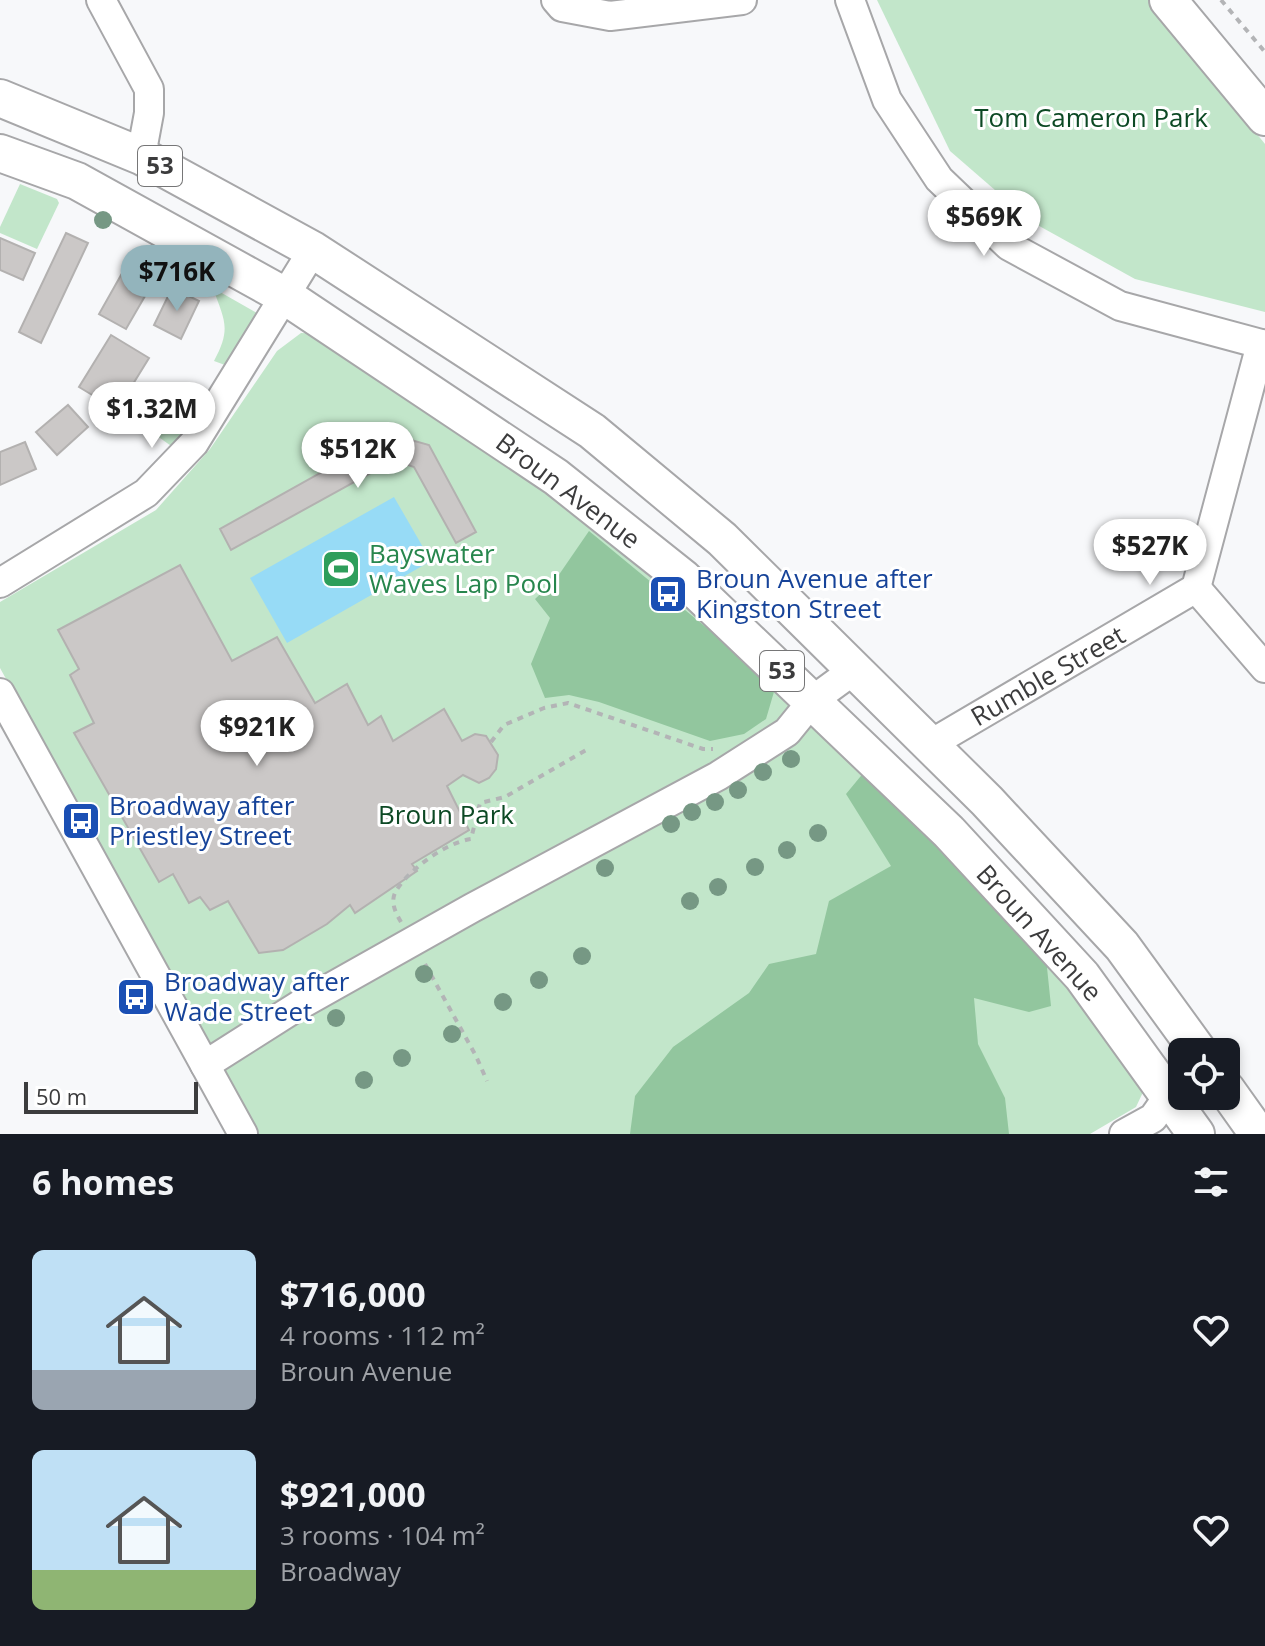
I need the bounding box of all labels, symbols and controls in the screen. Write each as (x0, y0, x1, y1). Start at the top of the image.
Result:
park label: Tom Cameron Park (974, 99, 1208, 135)
road number: 53 (138, 146, 182, 186)
pin: $569K (928, 190, 1040, 258)
text: $569K (946, 198, 1022, 234)
pin: $716K (121, 245, 233, 313)
text: $716K (139, 253, 215, 289)
pin: $1.32M (87, 382, 217, 450)
text: $1.32M (106, 390, 198, 426)
pin: $512K (302, 422, 414, 490)
street label: Broun Avenue (489, 424, 648, 556)
text: $512K (320, 430, 396, 466)
pin: $527K (1094, 519, 1206, 587)
text: $527K (1112, 527, 1188, 563)
place label: Bayswater Waves Lap Pool (369, 535, 558, 601)
sports icon: Bayswater Waves Lap Pool (320, 548, 362, 590)
place label: Broun Avenue after Kingston Street (696, 560, 933, 626)
bus stop icon: Broun Avenue after Kingston Street (647, 573, 689, 615)
street label: Rumble Street (964, 616, 1131, 734)
road number: 53 (760, 651, 804, 691)
pin: $921K (201, 700, 313, 768)
text: $921K (219, 708, 295, 744)
place label: Broadway after Priestley Street (109, 787, 295, 853)
park label: Broun Park (378, 796, 514, 832)
bus stop icon: Broadway after Priestley Street (60, 800, 102, 842)
street label: Broun Avenue (969, 856, 1111, 1008)
place label: Broadway after Wade Street (164, 963, 350, 1029)
bus stop icon: Broadway after Wade Street (115, 976, 157, 1018)
map controls (1168, 1038, 1240, 1110)
button: locate (1168, 1038, 1240, 1110)
scale bar (24, 1078, 198, 1114)
text: 50 m (36, 1081, 87, 1111)
text: 6 homes (32, 1159, 174, 1205)
icon: filters (1189, 1160, 1233, 1204)
text: $716,000 (280, 1271, 426, 1317)
icon: home (96, 1282, 192, 1378)
icon: heart (1189, 1308, 1233, 1352)
text: 4 rooms · 112 m² (280, 1317, 485, 1353)
text: Broun Avenue (280, 1353, 452, 1389)
text: $921,000 (280, 1471, 426, 1517)
icon: home (96, 1482, 192, 1578)
icon: heart (1189, 1508, 1233, 1552)
text: 3 rooms · 104 m² (280, 1517, 485, 1553)
text: Broadway (280, 1553, 401, 1589)

